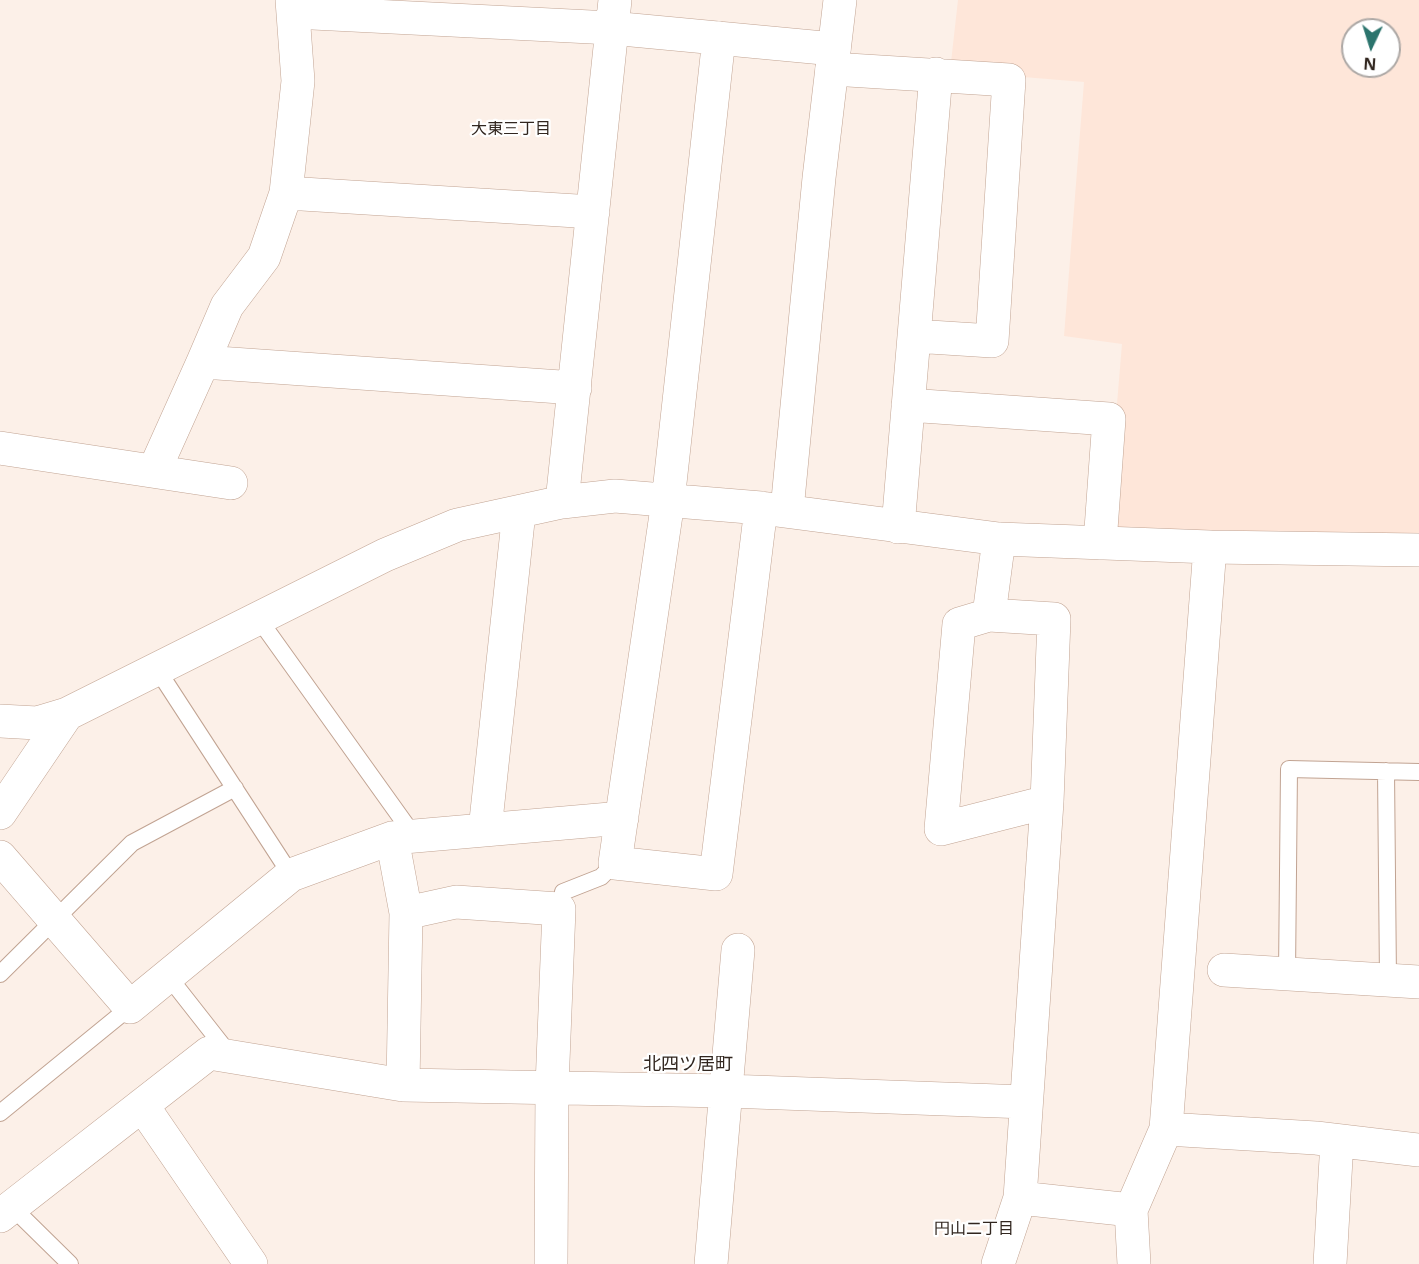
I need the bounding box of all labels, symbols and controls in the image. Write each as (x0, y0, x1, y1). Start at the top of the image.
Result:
north arrow (1341, 18, 1401, 78)
text: N (1363, 53, 1377, 75)
district label: 大東三丁目 (471, 119, 551, 139)
district label: 北四ツ居町 (643, 1054, 733, 1076)
district label: 円山二丁目 (934, 1219, 1014, 1239)

